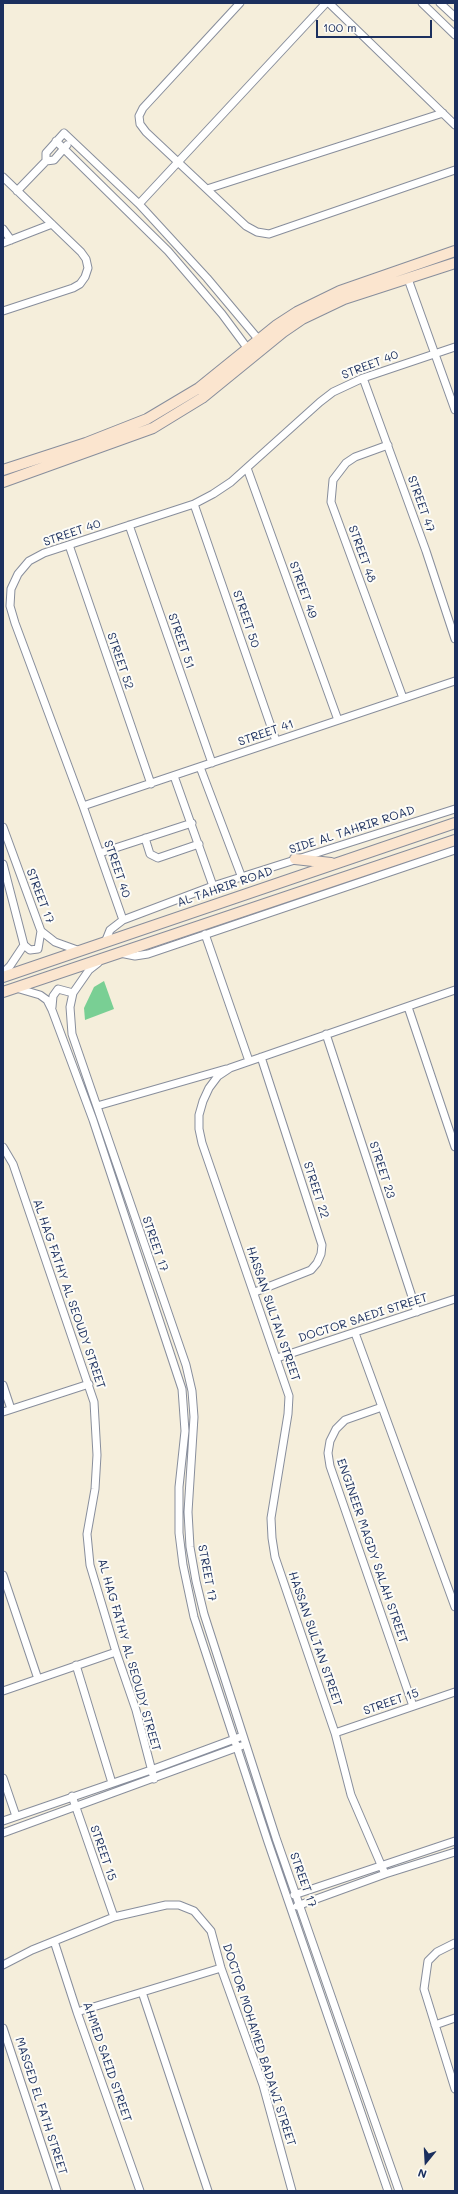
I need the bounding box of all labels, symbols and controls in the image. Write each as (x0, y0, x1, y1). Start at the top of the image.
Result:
scale bar (318, 12, 434, 38)
text: 100 m (323, 19, 357, 35)
street label: STREET 40 (339, 348, 401, 382)
street label: STREET 47 (404, 474, 438, 534)
street label: STREET 40 (41, 516, 103, 550)
street label: STREET 48 (345, 523, 379, 585)
street label: STREET 49 (286, 560, 320, 620)
street label: STREET 50 (229, 588, 263, 650)
street label: STREET 51 (165, 611, 197, 671)
street label: STREET 52 (104, 631, 136, 691)
street label: STREET 41 (236, 717, 296, 749)
street label: SIDE AL TAHRIR ROAD (287, 803, 417, 857)
street label: STREET 40 (100, 838, 134, 900)
street label: AL TAHRIR ROAD (175, 864, 275, 910)
street label: STREET 17 (23, 867, 57, 925)
street label: STREET 23 (366, 1140, 398, 1200)
street label: STREET 22 (300, 1160, 332, 1220)
street label: AL HAG FATHY AL SEOUDY STREET (30, 1197, 108, 1391)
street label: STREET 17 (139, 1214, 171, 1274)
street label: HASSAN SULTAN STREET (243, 1245, 303, 1383)
street label: DOCTOR SAEDI STREET (297, 1290, 429, 1346)
street label: ENGINEER MAGDY SALAH STREET (334, 1457, 410, 1645)
street label: STREET 17 (194, 1543, 220, 1603)
street label: AL HAG FATHY AL SEOUDY STREET (95, 1557, 163, 1753)
street label: HASSAN SULTAN STREET (285, 1570, 345, 1708)
street label: STREET 15 (361, 1686, 421, 1718)
street label: STREET 15 (87, 1823, 119, 1883)
street label: STREET 17 (286, 1851, 320, 1909)
street label: DOCTOR MOHAMED BADAWI STREET (219, 1942, 299, 2148)
street label: AHMED SAEID STREET (80, 2000, 134, 2124)
street label: MASGED EL FATH STREET (12, 2035, 70, 2177)
north arrow (406, 2142, 446, 2182)
text: N (416, 2165, 428, 2182)

